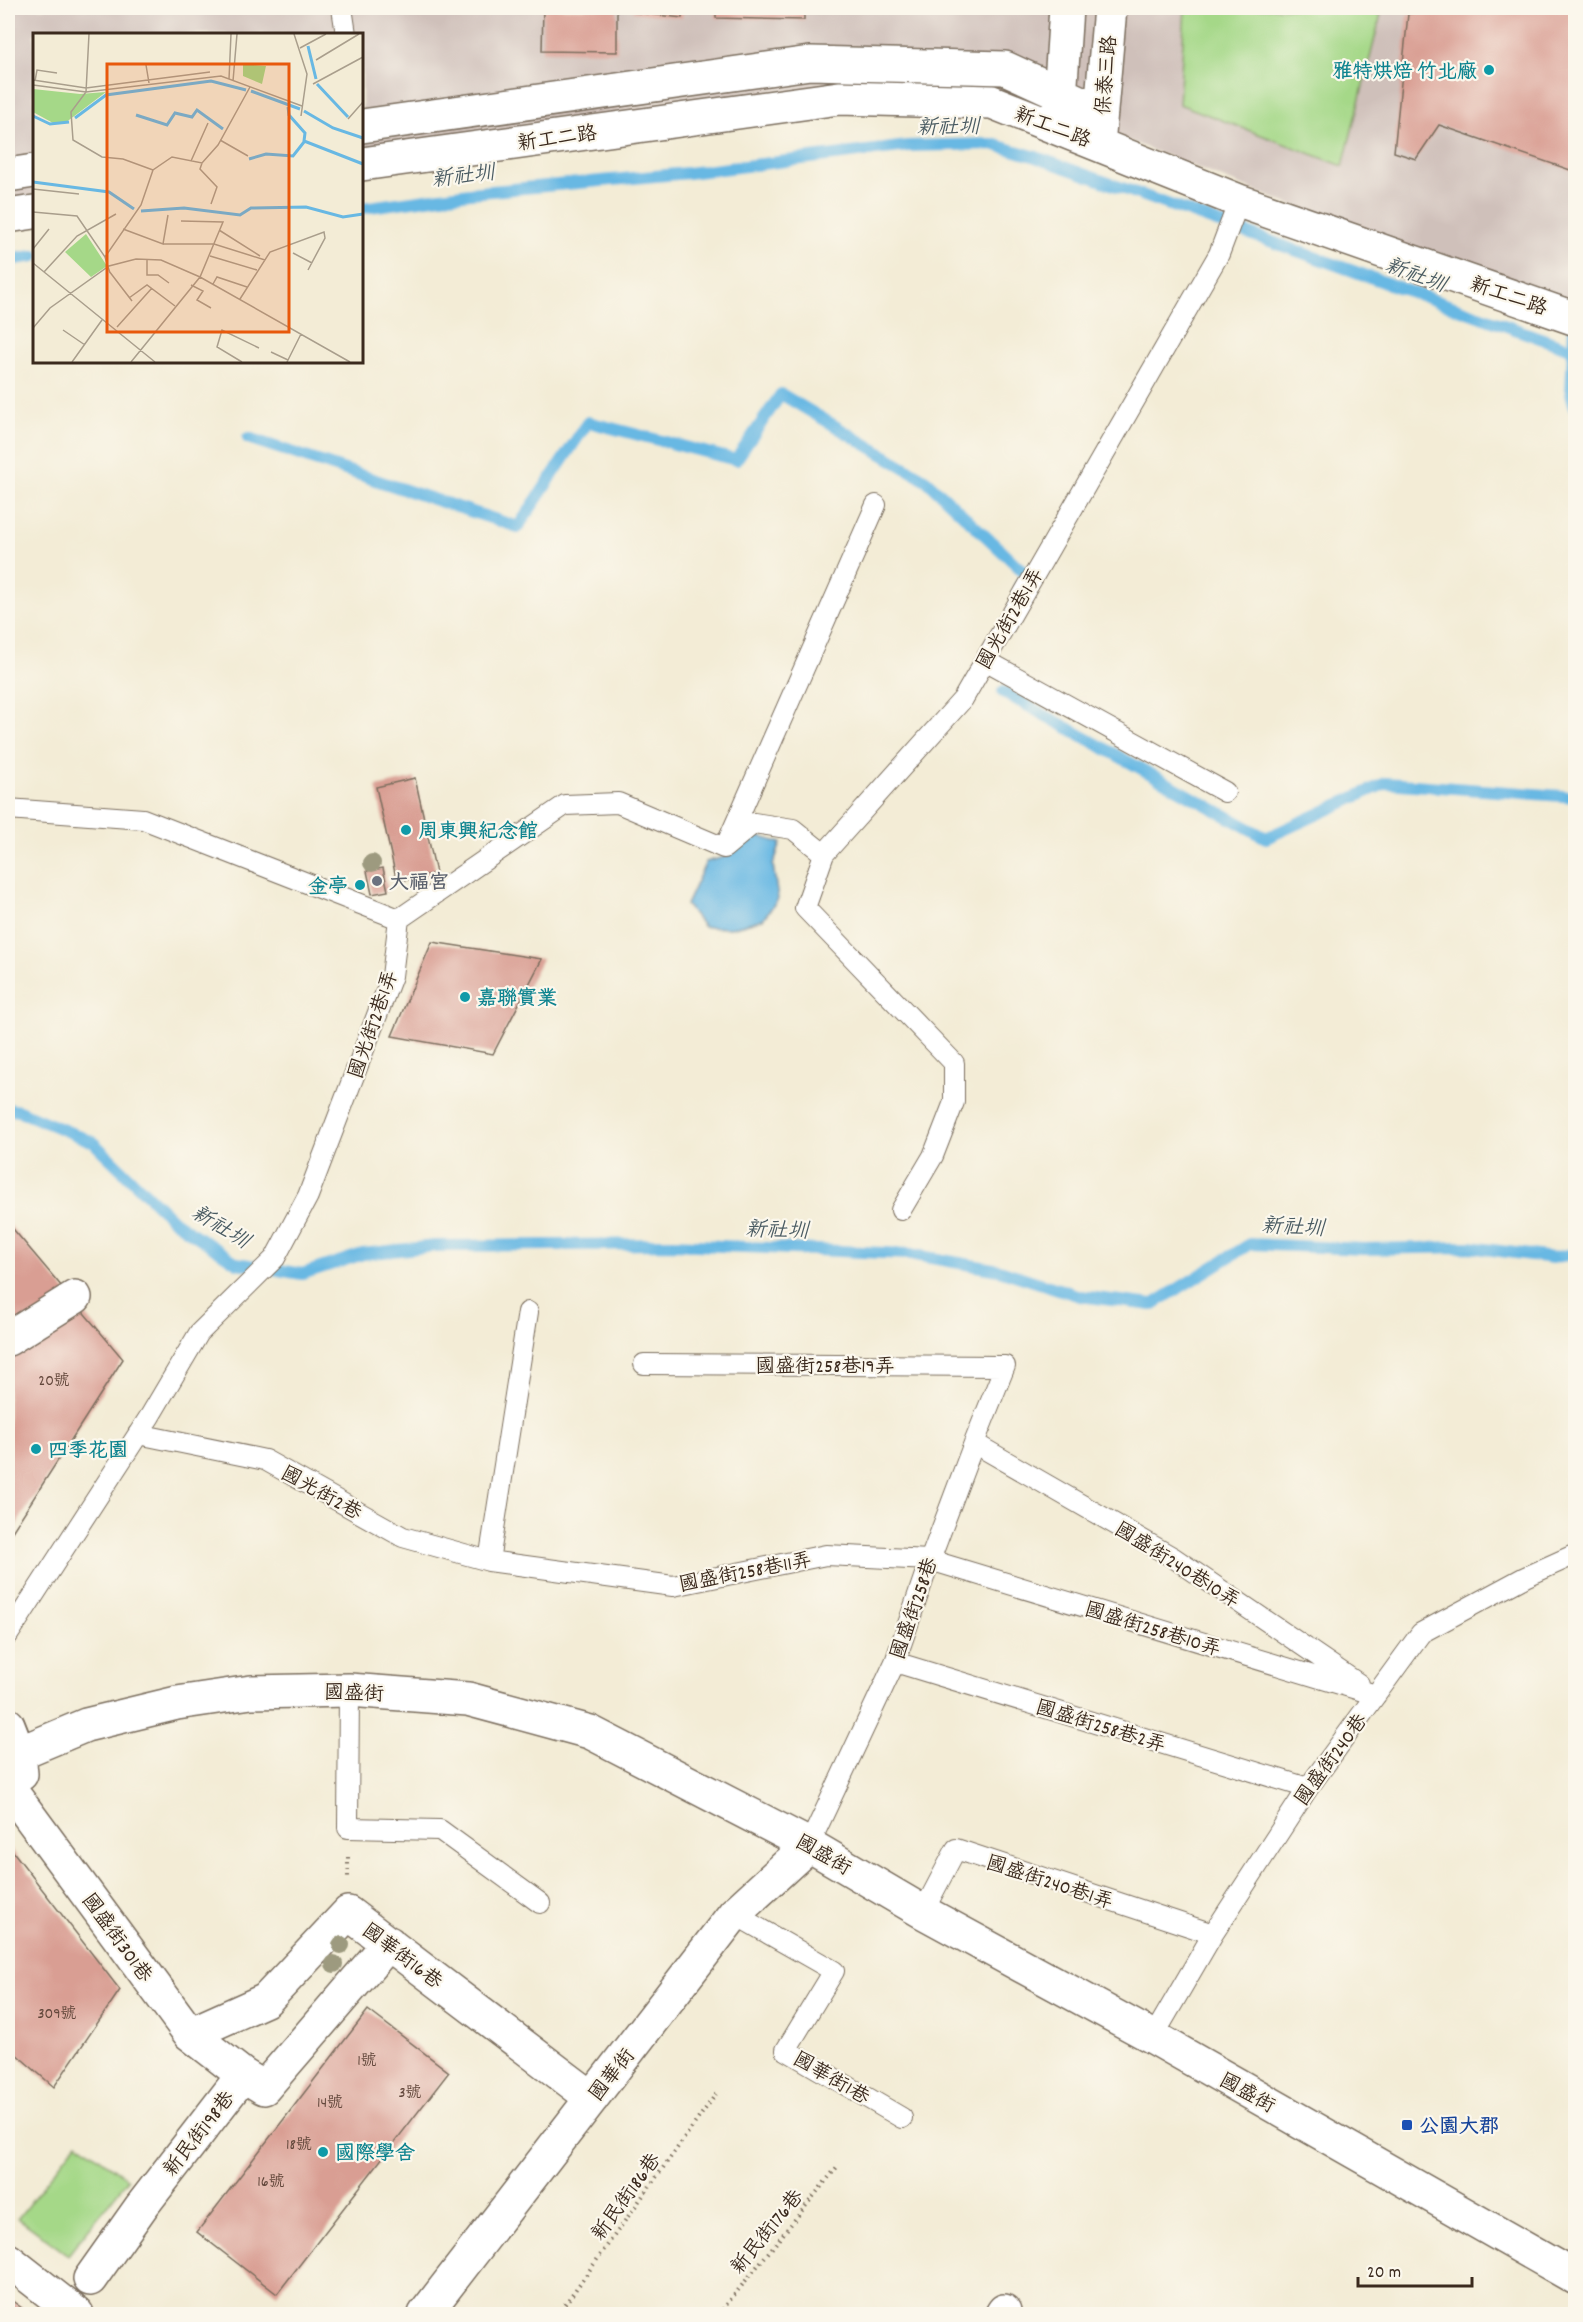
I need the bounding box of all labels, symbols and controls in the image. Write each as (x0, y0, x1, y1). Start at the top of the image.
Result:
inset map (33, 33, 363, 363)
street label: 保泰三路 (1091, 33, 1126, 116)
place label: 雅特烘焙 竹北廠 (1332, 59, 1477, 87)
marker: 雅特烘焙 竹北廠 (1482, 63, 1496, 77)
street label: 新工二路 (1010, 101, 1095, 157)
water label: 新社圳 (916, 113, 982, 145)
street label: 新工二路 (516, 120, 600, 159)
water label: 新社圳 (430, 159, 498, 197)
water label: 新社圳 (1380, 252, 1452, 302)
street label: 新工二路 (1466, 272, 1551, 324)
street label: 國光街2巷1弄 (971, 564, 1052, 675)
place label: 周東興紀念館 (418, 819, 538, 847)
marker: 周東興紀念館 (399, 823, 413, 837)
place label: 大福宮 (389, 870, 449, 898)
place label: 金亭 (308, 874, 348, 902)
marker: 大福宮 (370, 874, 384, 888)
marker: 金亭 (353, 878, 367, 892)
street label: 國光街2巷1弄 (343, 967, 406, 1083)
place label: 嘉聯實業 (477, 986, 557, 1014)
marker: 嘉聯實業 (458, 990, 472, 1004)
water label: 新社圳 (185, 1199, 256, 1259)
water label: 新社圳 (1261, 1212, 1327, 1246)
water label: 新社圳 (745, 1216, 811, 1248)
street label: 國盛街258巷19弄 (755, 1354, 895, 1382)
house number: 20號 (38, 1370, 70, 1393)
place label: 四季花園 (48, 1438, 128, 1466)
marker: 四季花園 (29, 1442, 43, 1456)
street label: 國光街2巷 (275, 1461, 367, 1529)
street label: 國盛街240巷10弄 (1108, 1517, 1245, 1616)
street label: 國盛街258巷11弄 (677, 1547, 814, 1601)
street label: 國盛街258巷 (885, 1553, 947, 1664)
street label: 國盛街258巷10弄 (1080, 1597, 1224, 1665)
street label: 國盛街 (323, 1680, 384, 1710)
street label: 國盛街258巷2弄 (1032, 1695, 1169, 1761)
street label: 國盛街240巷 (1289, 1708, 1376, 1813)
street label: 國盛街 (790, 1829, 855, 1884)
street label: 國盛街240巷1弄 (982, 1850, 1116, 1918)
street label: 國盛街301巷 (74, 1888, 158, 1990)
street label: 國華街16巷 (355, 1918, 448, 1998)
house number: 309號 (37, 2003, 77, 2026)
street label: 國華街 (584, 2044, 643, 2108)
street label: 國華街1巷 (787, 2046, 875, 2113)
house number: 1號 (357, 2050, 377, 2073)
street label: 國盛街 (1214, 2068, 1280, 2121)
house number: 3號 (398, 2082, 422, 2105)
street label: 新民街198巷 (158, 2085, 243, 2183)
house number: 14號 (317, 2092, 343, 2115)
place label: 公園大郡 (1419, 2114, 1499, 2142)
marker: 公園大郡 (1400, 2118, 1414, 2132)
house number: 18號 (286, 2134, 312, 2157)
place label: 國際學舍 (335, 2141, 415, 2169)
marker: 國際學舍 (316, 2145, 330, 2159)
street label: 新民街186巷 (586, 2147, 669, 2247)
house number: 16號 (257, 2171, 285, 2194)
street label: 新民街176巷 (725, 2184, 812, 2281)
scale bar (1358, 2250, 1472, 2288)
text: 20 m (1367, 2261, 1401, 2286)

